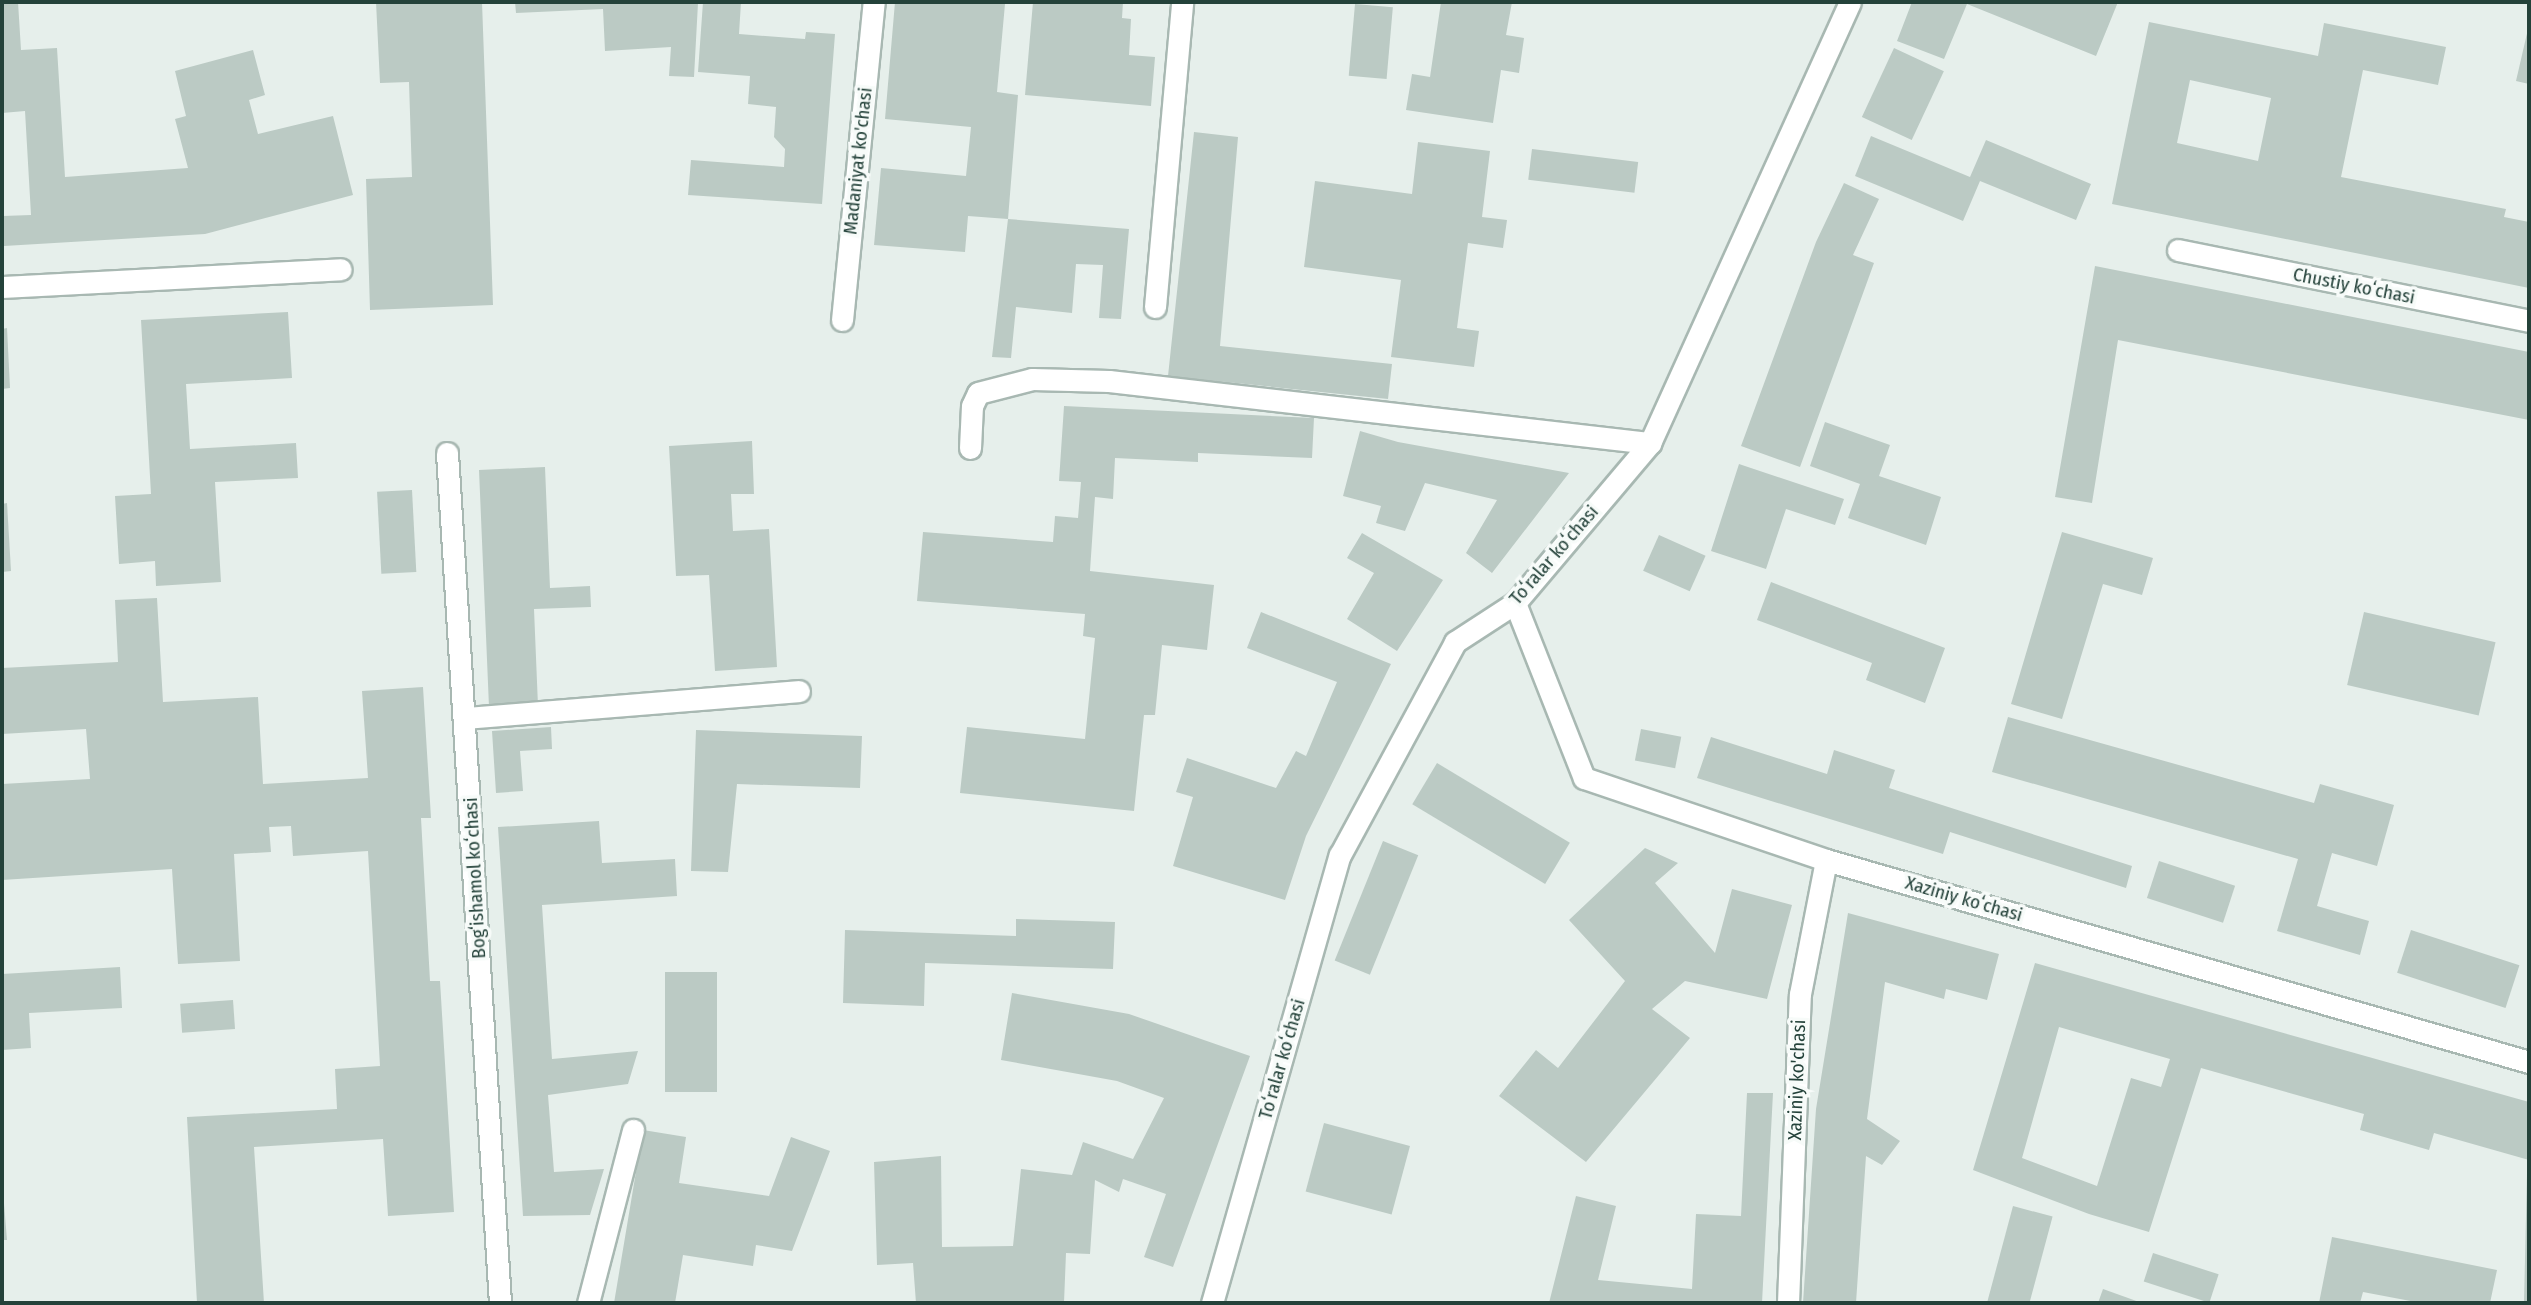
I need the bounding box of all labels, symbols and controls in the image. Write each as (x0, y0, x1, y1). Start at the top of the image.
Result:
street label: Madaniyat ko'chasi (839, 86, 877, 236)
street label: Chustiy koʻchasi (2291, 263, 2417, 309)
street label: Toʻralar koʻchasi (1505, 501, 1603, 609)
street label: Bogʻishamol koʻchasi (459, 797, 491, 959)
street label: Xaziniy koʻchasi (1903, 871, 2025, 927)
street label: Toʻralar koʻchasi (1254, 996, 1310, 1122)
street label: Xaziniy ko'chasi (1783, 1019, 1811, 1141)

